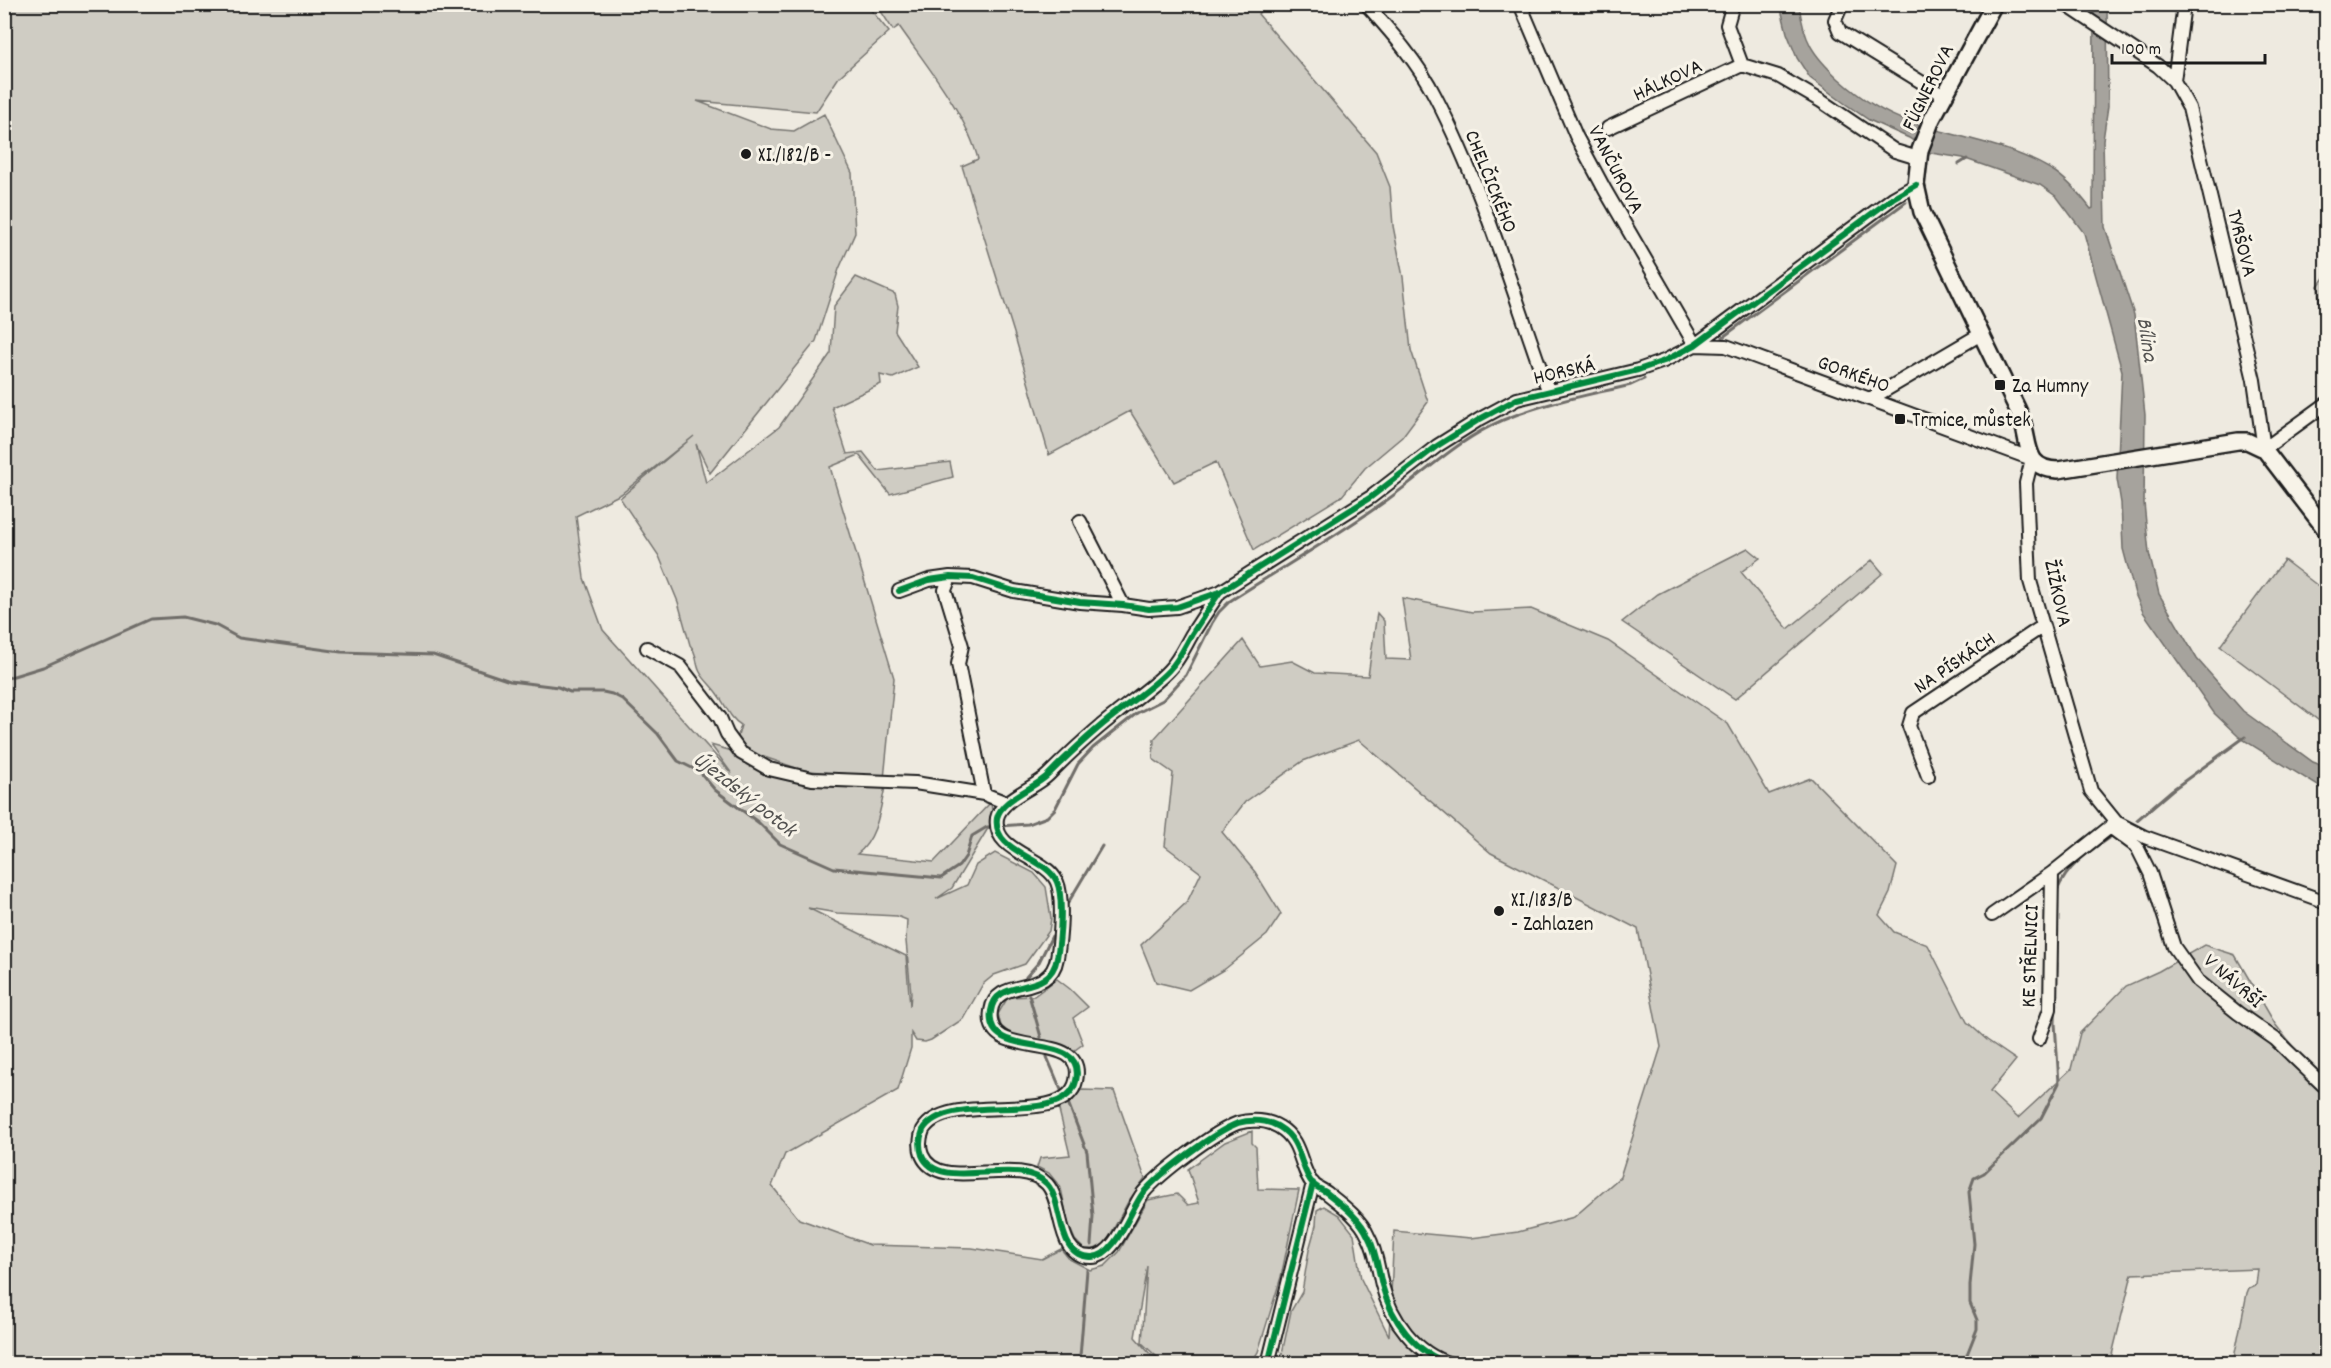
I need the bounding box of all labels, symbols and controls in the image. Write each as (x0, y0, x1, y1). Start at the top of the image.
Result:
scale bar (2112, 27, 2265, 65)
text: 100 m (2121, 38, 2161, 63)
street label: FÜGNEROVA (1896, 40, 1964, 137)
street label: HÁLKOVA (1629, 53, 1708, 111)
street label: VANČUROVA (1579, 121, 1650, 220)
street label: CHELČICKÉHO (1455, 126, 1523, 238)
place label: XI./182/B - (758, 142, 832, 172)
marker: XI./182/B - (739, 147, 753, 161)
street label: TYRŠOVA (2217, 207, 2263, 281)
water label: Bílina (2127, 315, 2165, 365)
street label: GORKÉHO (1813, 349, 1893, 403)
street label: HORSKÁ (1531, 351, 1599, 395)
place label: Za Humny (2012, 373, 2089, 403)
marker: Za Humny (1993, 378, 2007, 392)
place label: Trmice, můstek (1912, 407, 2031, 437)
marker: Trmice, můstek (1893, 412, 1907, 426)
street label: ŽIŽKOVA (2034, 557, 2078, 630)
street label: NA PÍSKÁCH (1909, 626, 2003, 703)
water label: Újezdský potok (686, 746, 803, 847)
place label: XI./183/B - Zahlazen (1511, 887, 1594, 941)
marker: XI./183/B - Zahlazen (1492, 904, 1506, 918)
street label: KE STŘELNICI (2015, 904, 2049, 1008)
street label: V NÁVRŠÍ (2195, 948, 2270, 1018)

